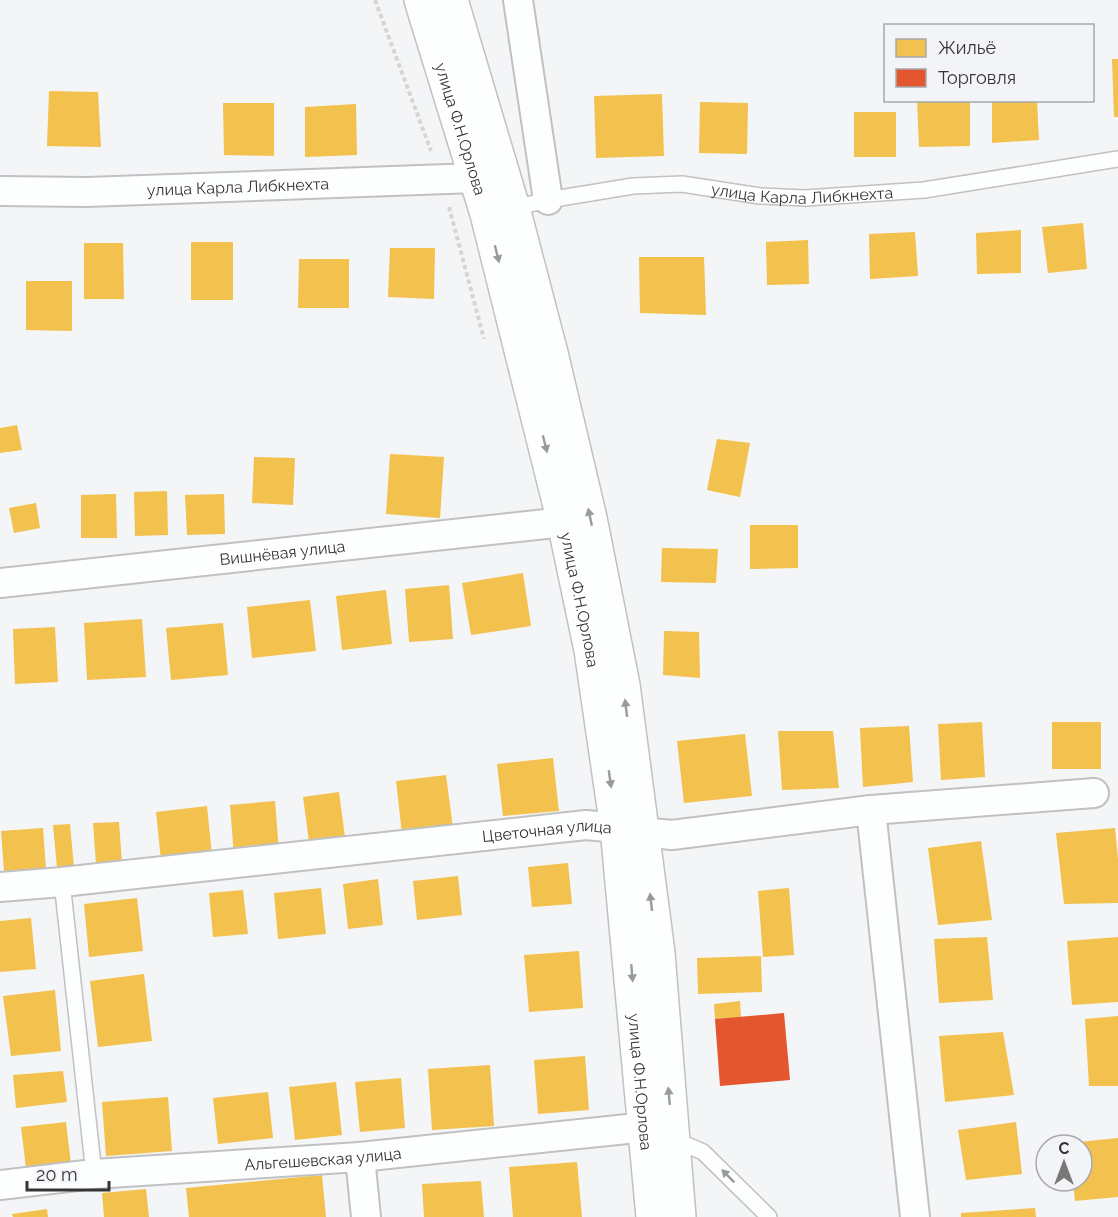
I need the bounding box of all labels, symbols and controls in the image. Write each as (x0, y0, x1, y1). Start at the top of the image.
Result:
legend (884, 24, 1094, 102)
text: Жильё (938, 37, 996, 58)
street label: улица Ф.Н.Орлова (431, 61, 490, 197)
text: Торговля (938, 67, 1016, 88)
street label: улица Карла Либкнехта (146, 174, 329, 199)
street label: улица Карла Либкнехта (710, 179, 894, 208)
one-way arrow (492, 245, 502, 264)
one-way arrow (540, 434, 550, 453)
one-way arrow (585, 507, 594, 526)
street label: улица Ф.Н.Орлова (557, 531, 603, 669)
street label: Вишнёвая улица (219, 536, 346, 569)
one-way arrow (621, 699, 631, 718)
one-way arrow (605, 770, 614, 789)
street label: Цветочная улица (481, 815, 613, 846)
one-way arrow (646, 892, 656, 911)
one-way arrow (627, 963, 637, 982)
street label: улица Ф.Н.Орлова (625, 1012, 656, 1151)
one-way arrow (665, 1086, 674, 1105)
north arrow (1034, 1133, 1094, 1193)
text: С (1059, 1139, 1070, 1158)
street label: Альгешевская улица (244, 1143, 402, 1174)
scale bar (27, 1154, 110, 1192)
text: 20 m (36, 1164, 78, 1185)
one-way arrow (720, 1169, 735, 1183)

